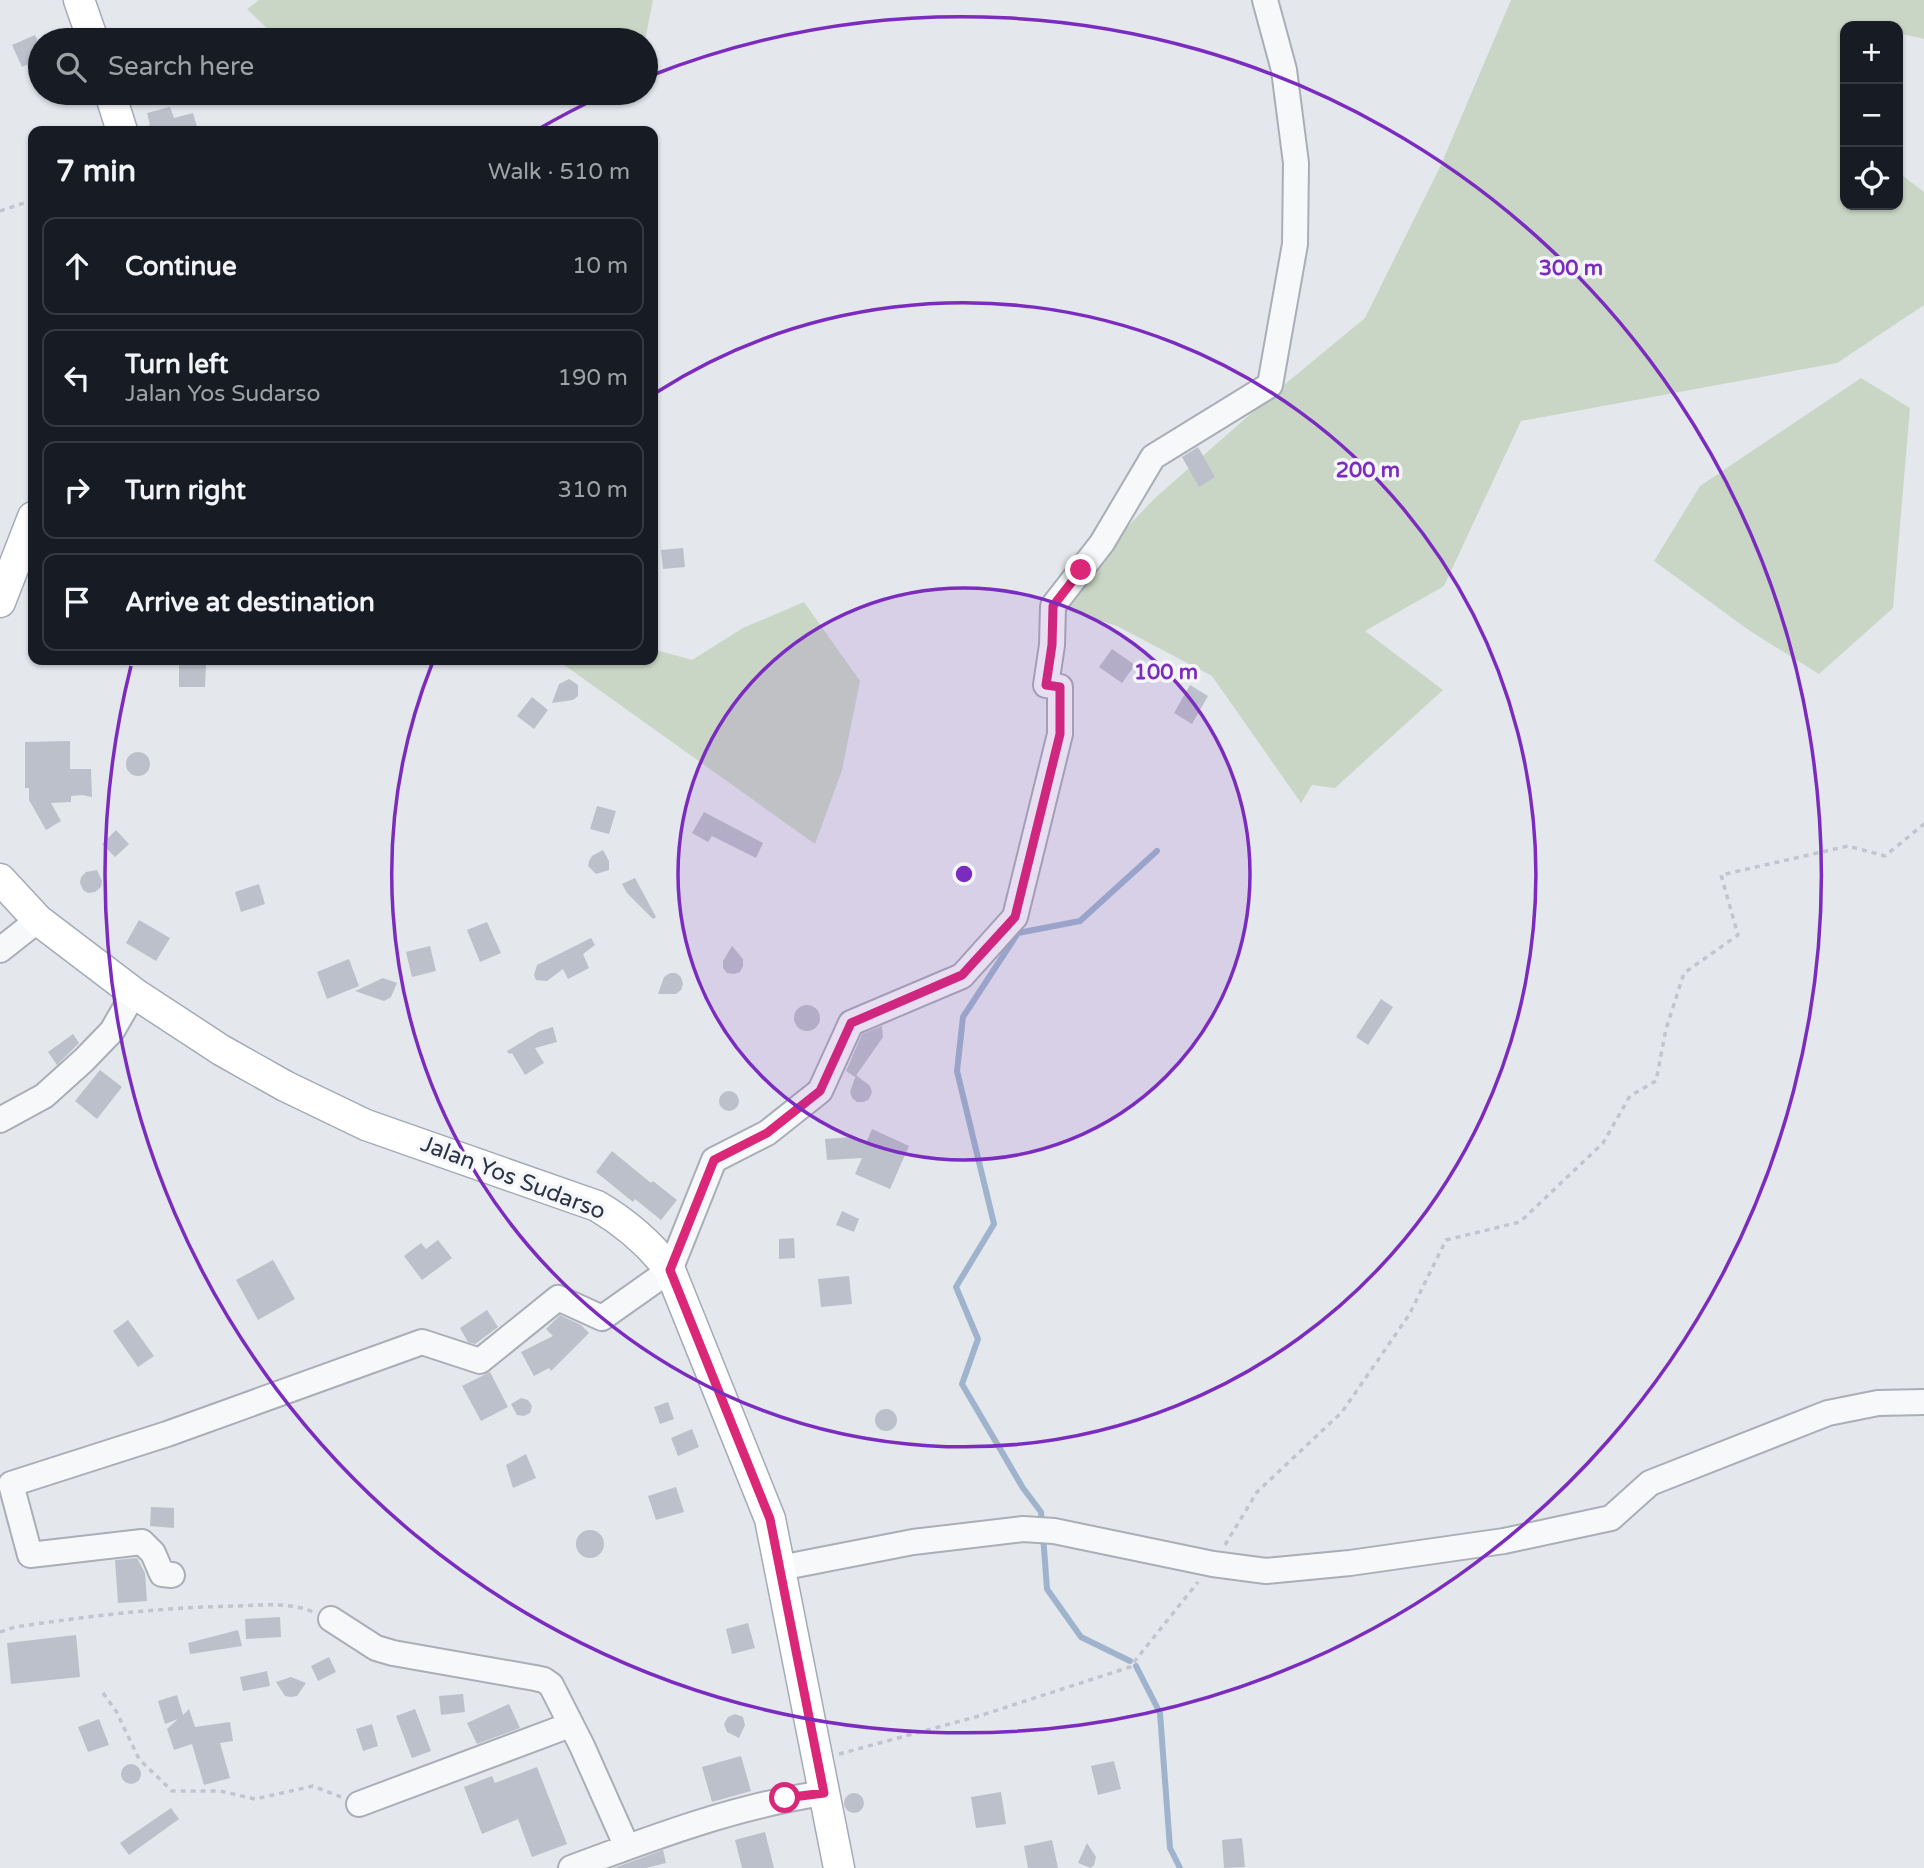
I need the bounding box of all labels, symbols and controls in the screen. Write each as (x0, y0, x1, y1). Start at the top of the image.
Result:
map controls (1840, 21, 1903, 210)
button: + (1840, 21, 1903, 84)
search box (28, 28, 658, 105)
icon: search (52, 48, 90, 86)
text: Search here (108, 51, 254, 82)
button: − (1840, 84, 1903, 147)
button: locate (1840, 147, 1903, 210)
text: 7 min (56, 153, 136, 190)
text: Walk · 510 m (488, 158, 630, 186)
icon: ahead (58, 247, 96, 285)
text: Continue (125, 251, 237, 282)
text: 10 m (572, 252, 628, 280)
text: 300 m (1539, 256, 1603, 281)
text: Turn left (125, 349, 228, 380)
icon: left (58, 359, 96, 397)
text: 190 m (558, 364, 628, 392)
text: Jalan Yos Sudarso (125, 380, 321, 408)
text: 200 m (1336, 458, 1400, 483)
icon: right (58, 471, 96, 509)
text: Turn right (125, 475, 246, 506)
text: 310 m (558, 476, 628, 504)
route end (1065, 554, 1096, 585)
icon: arrive (58, 583, 96, 621)
text: Arrive at destination (125, 587, 375, 618)
text: 100 m (1134, 660, 1198, 685)
centre of rings (952, 862, 976, 886)
street label: Jalan Yos Sudarso (417, 1130, 609, 1226)
route start (769, 1782, 800, 1813)

